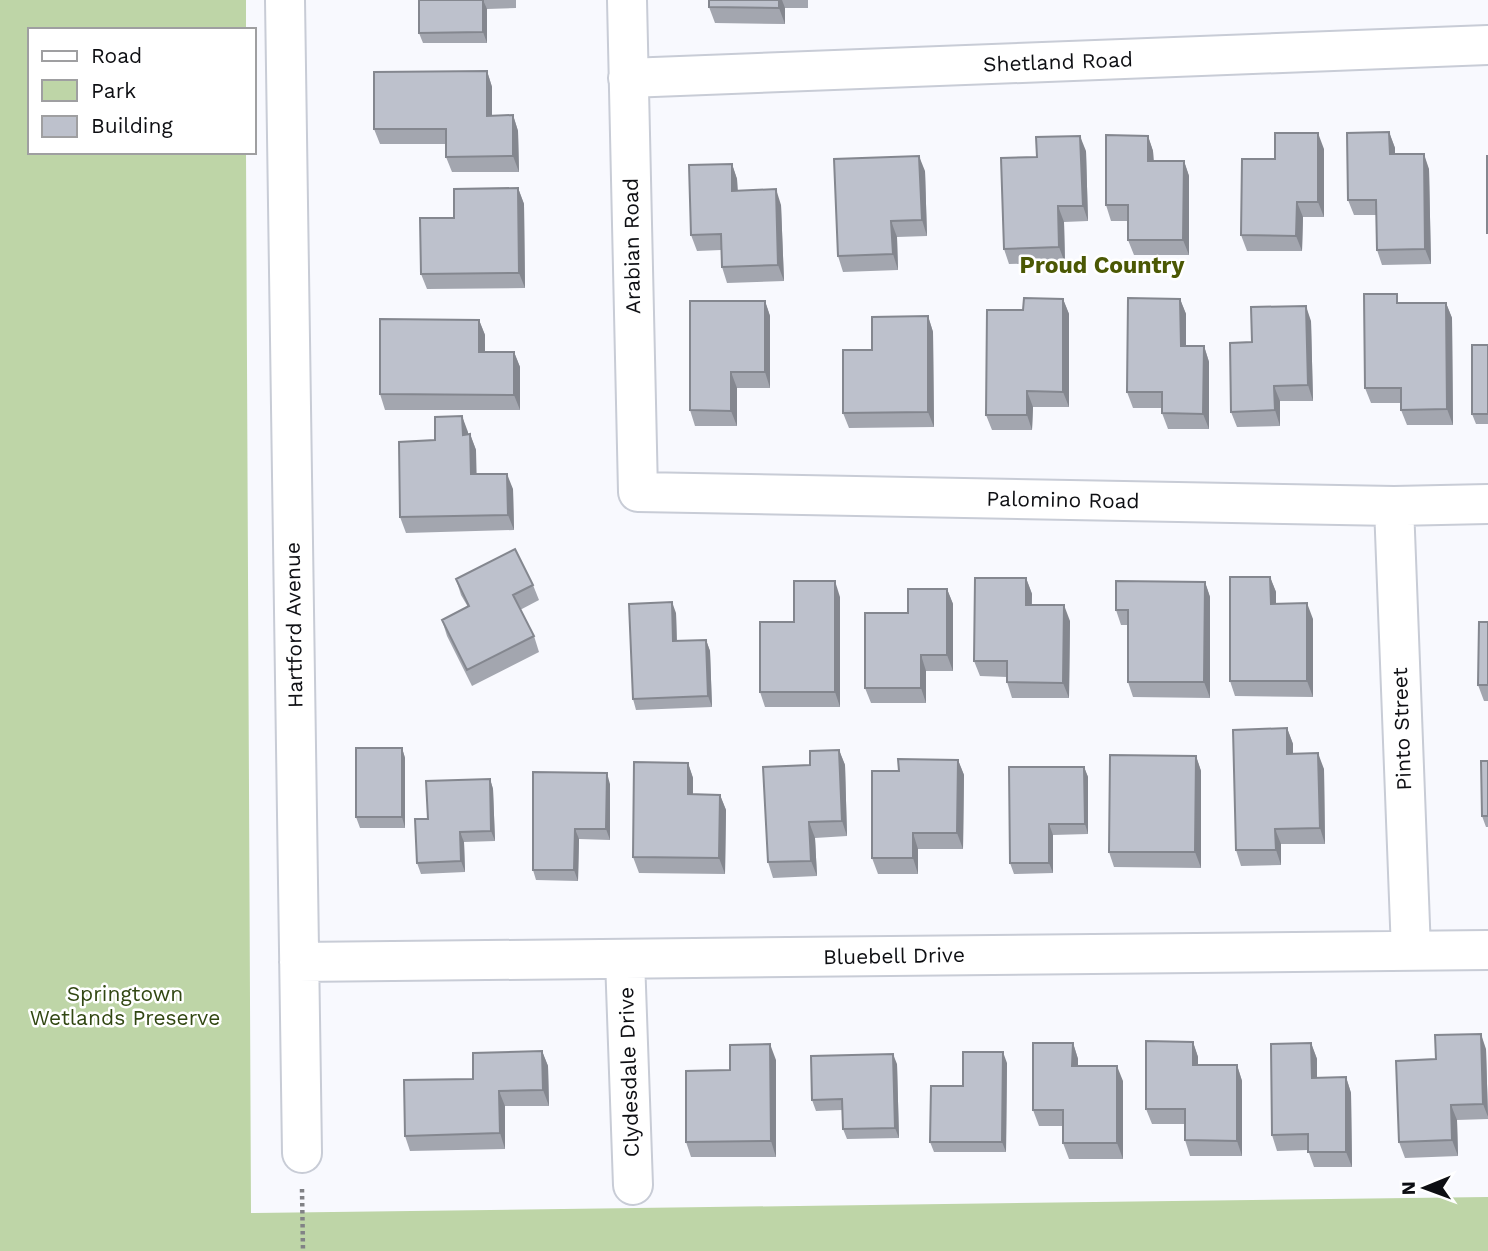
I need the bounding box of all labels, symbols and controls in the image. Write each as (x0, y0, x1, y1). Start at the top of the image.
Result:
legend (28, 28, 256, 154)
text: Road (91, 43, 142, 68)
street label: Shetland Road (983, 46, 1133, 77)
text: Park (91, 78, 136, 103)
text: Building (91, 113, 173, 138)
street label: Arabian Road (618, 178, 645, 314)
district label: Proud Country (1020, 252, 1184, 279)
street label: Palomino Road (986, 486, 1140, 513)
street label: Hartford Avenue (280, 542, 307, 708)
street label: Pinto Street (1387, 667, 1416, 791)
street label: Bluebell Drive (823, 942, 965, 969)
park label: Springtown Wetlands Preserve (30, 981, 220, 1030)
street label: Clydesdale Drive (613, 986, 644, 1158)
north arrow (1390, 1153, 1460, 1223)
text: N (1397, 1181, 1420, 1196)

